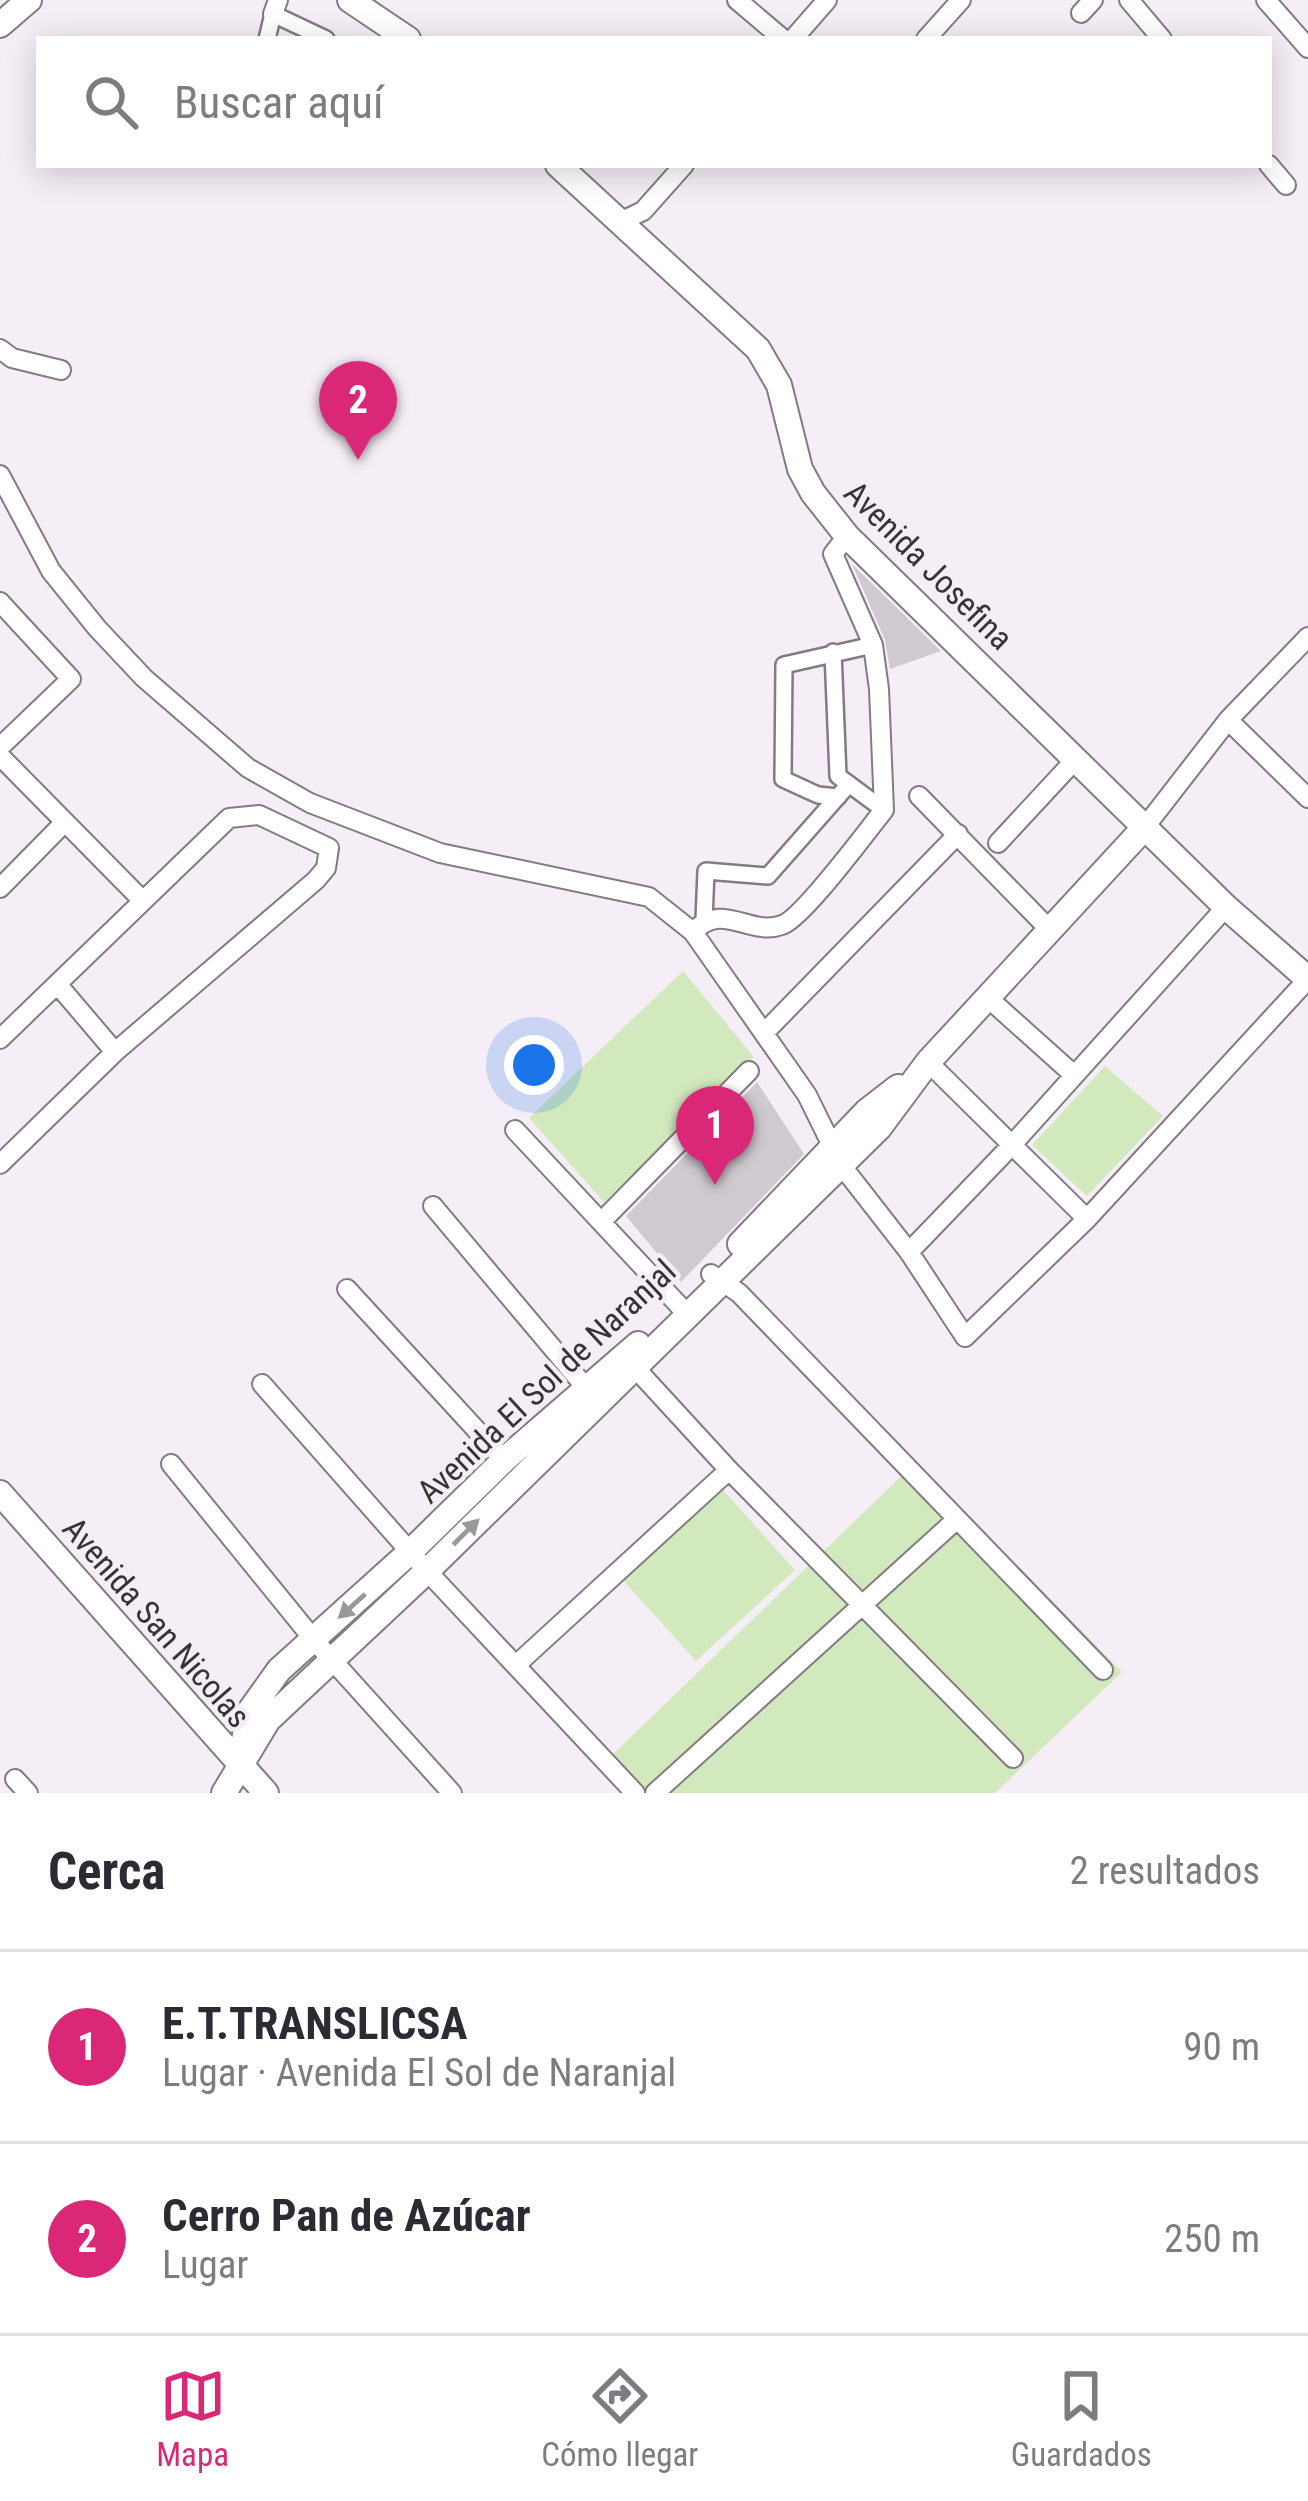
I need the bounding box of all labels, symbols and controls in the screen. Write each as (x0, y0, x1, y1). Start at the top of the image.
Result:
search box (36, 36, 1272, 168)
icon: search (78, 69, 144, 135)
text: Buscar aquí (174, 76, 384, 129)
pin: 2 (319, 361, 397, 460)
street label: Avenida Josefina (836, 473, 1021, 658)
your location (504, 1035, 564, 1095)
pin: 1 (676, 1086, 754, 1185)
street label: Avenida El Sol de Naranjal (409, 1252, 684, 1511)
street label: Avenida San Nicolas (55, 1509, 258, 1735)
one-way arrow (451, 1519, 480, 1547)
one-way arrow (337, 1591, 366, 1619)
text: Cerca (48, 1842, 165, 1901)
text: 2 resultados (1069, 1848, 1260, 1894)
text: E.T.TRANSLICSA (162, 1997, 468, 2050)
text: 1 (77, 2024, 97, 2070)
text: 90 m (1183, 2024, 1260, 2070)
text: Lugar · Avenida El Sol de Naranjal (162, 2050, 676, 2096)
text: Cerro Pan de Azúcar (162, 2189, 531, 2242)
text: 2 (77, 2216, 97, 2262)
text: 250 m (1164, 2216, 1260, 2262)
text: Lugar (162, 2242, 248, 2288)
tab: Mapa (156, 2363, 229, 2474)
tab: Cómo llegar (541, 2363, 698, 2474)
tab: Guardados (1011, 2363, 1152, 2474)

